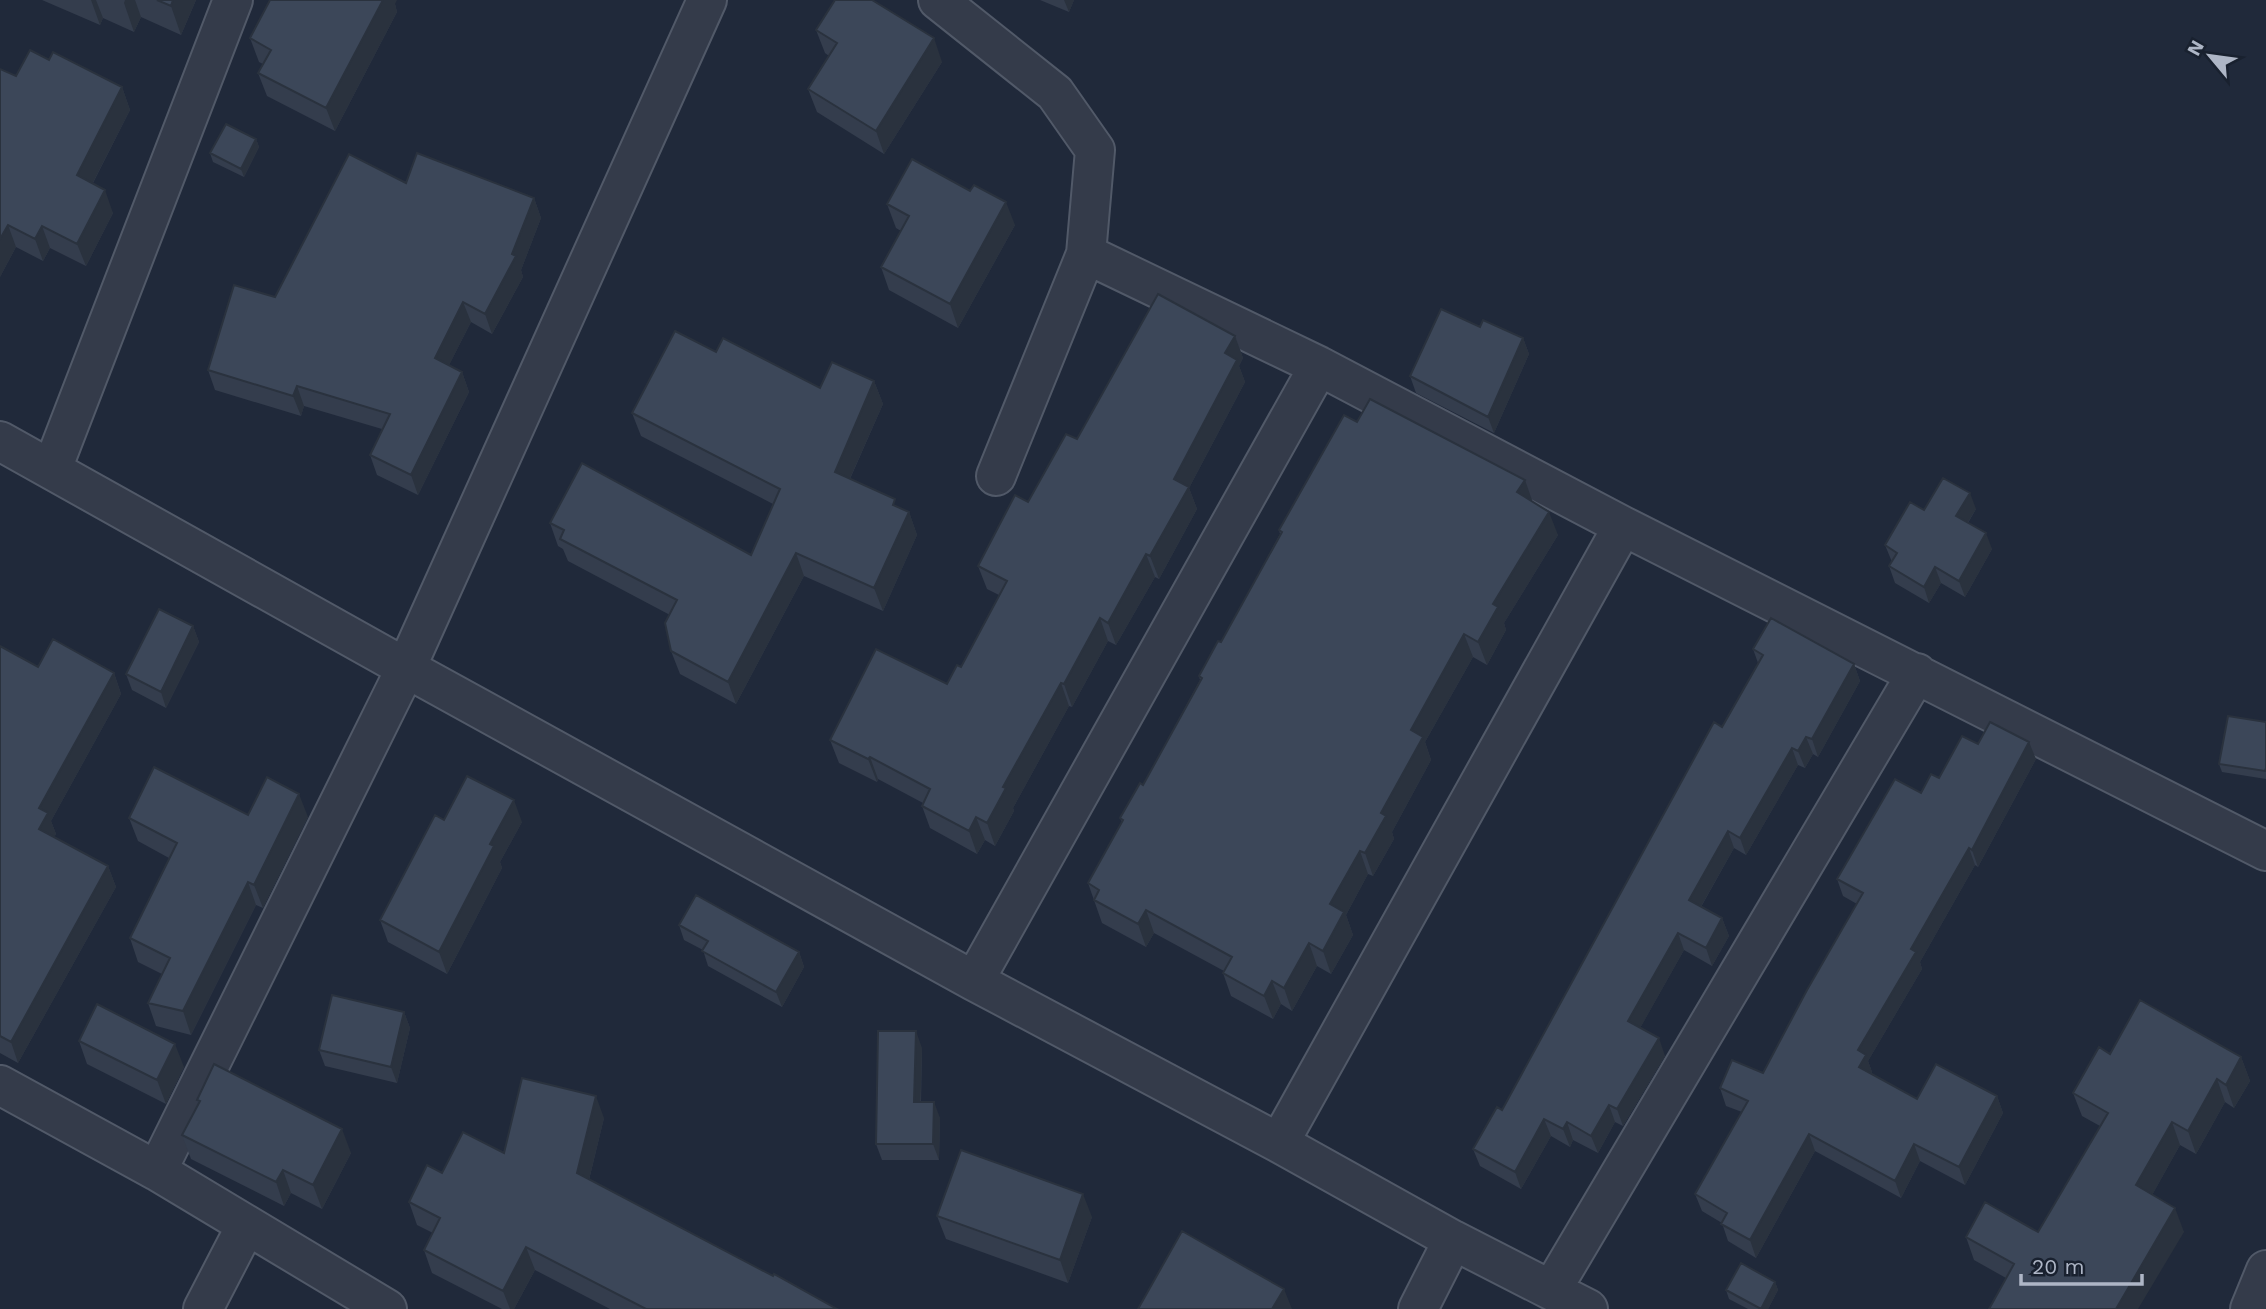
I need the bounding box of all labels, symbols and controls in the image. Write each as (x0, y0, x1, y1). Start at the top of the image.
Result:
north arrow (2175, 21, 2245, 91)
text: N (2182, 36, 2209, 60)
scale bar (2021, 1242, 2142, 1286)
text: 20 m (2032, 1254, 2084, 1279)

